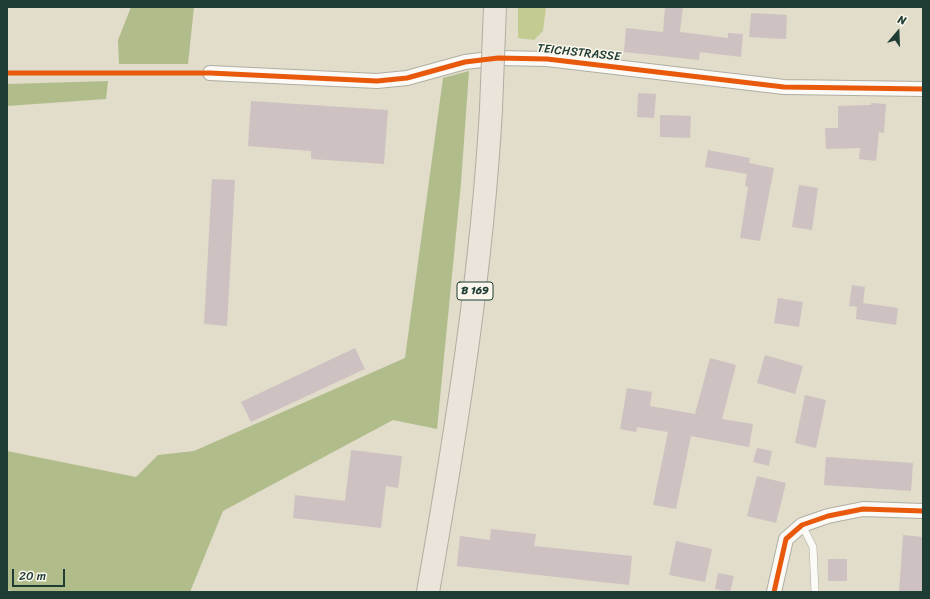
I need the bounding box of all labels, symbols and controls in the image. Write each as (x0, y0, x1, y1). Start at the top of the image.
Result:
text: N (895, 10, 909, 30)
north arrow (878, 12, 918, 52)
street label: TEICHSTRASSE (537, 41, 621, 65)
road number: B 169 (457, 282, 493, 300)
scale bar (14, 561, 67, 587)
text: 20 m (19, 565, 46, 587)

